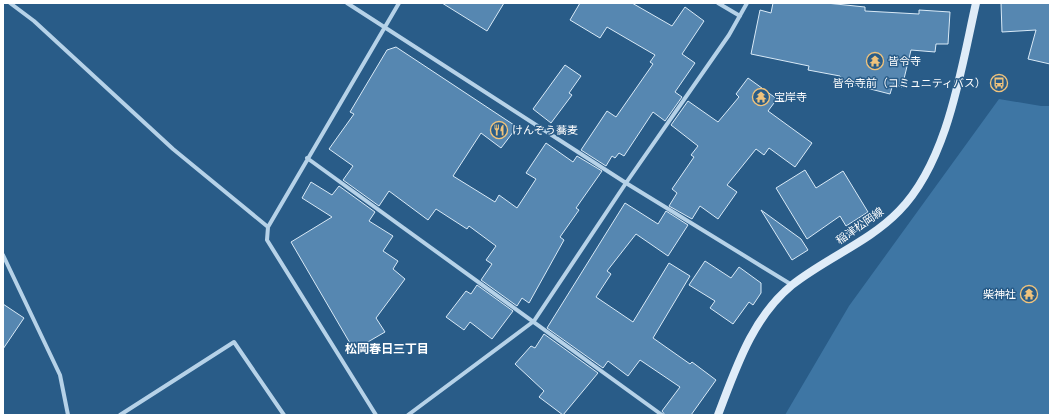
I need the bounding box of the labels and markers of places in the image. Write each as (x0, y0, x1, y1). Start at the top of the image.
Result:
temple icon: 皆令寺 (865, 51, 885, 71)
place label: 皆令寺 (888, 55, 921, 68)
bus stop icon: 皆令寺前（コミュニティバス） (989, 73, 1009, 93)
place label: 皆令寺前（コミュニティバス） (833, 77, 986, 90)
temple icon: 宝岸寺 (751, 87, 771, 107)
place label: 宝岸寺 (774, 91, 807, 104)
restaurant icon: けんぞう蕎麦 (489, 120, 509, 140)
place label: けんぞう蕎麦 (512, 124, 578, 137)
temple icon: 柴神社 (1019, 284, 1039, 304)
place label: 柴神社 (983, 288, 1016, 301)

